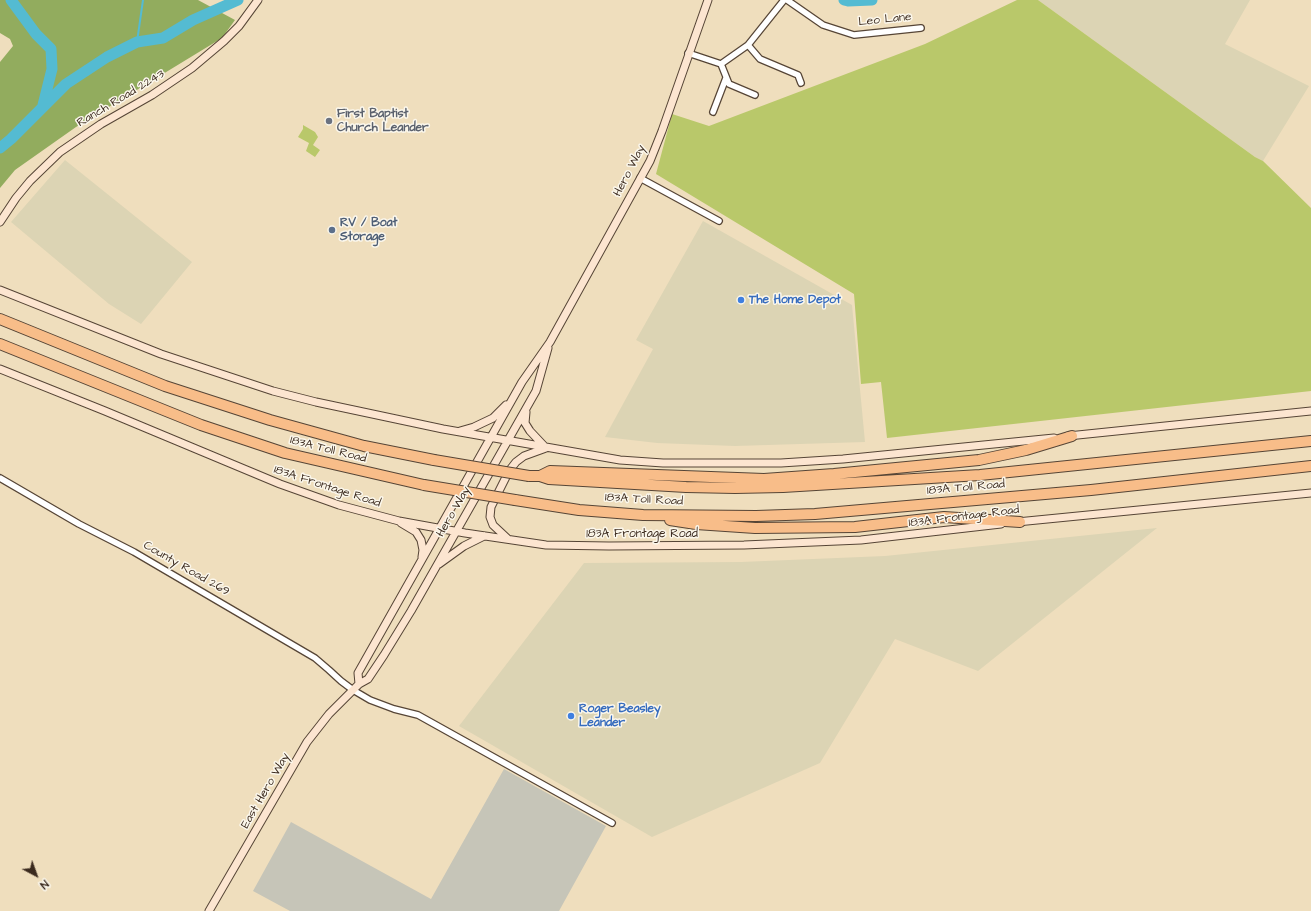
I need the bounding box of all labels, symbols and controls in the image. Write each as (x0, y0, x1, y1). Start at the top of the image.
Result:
street label: Leo Lane (858, 10, 912, 30)
street label: Ranch Road 2243 (75, 67, 167, 131)
place label: First Baptist Church Leander (337, 107, 429, 135)
marker: First Baptist Church Leander (324, 116, 334, 126)
street label: Hero Way (611, 143, 649, 199)
place label: RV / Boat Storage (340, 216, 397, 244)
marker: RV / Boat Storage (327, 225, 337, 235)
place label: The Home Depot (749, 293, 841, 307)
marker: The Home Depot (736, 295, 746, 305)
street label: 183A Toll Road (288, 434, 368, 466)
street label: 183A Frontage Road (272, 463, 382, 511)
street label: 183A Toll Road (926, 477, 1006, 499)
street label: Hero Way (434, 484, 474, 540)
street label: 183A Toll Road (605, 491, 683, 509)
street label: 183A Frontage Road (908, 503, 1020, 531)
street label: 183A Frontage Road (586, 527, 698, 541)
street label: County Road 269 (140, 538, 232, 600)
place label: Roger Beasley Leander (579, 702, 661, 730)
marker: Roger Beasley Leander (566, 711, 576, 721)
street label: East Hero Way (239, 751, 293, 831)
north arrow (16, 855, 56, 895)
text: N (37, 877, 52, 892)

